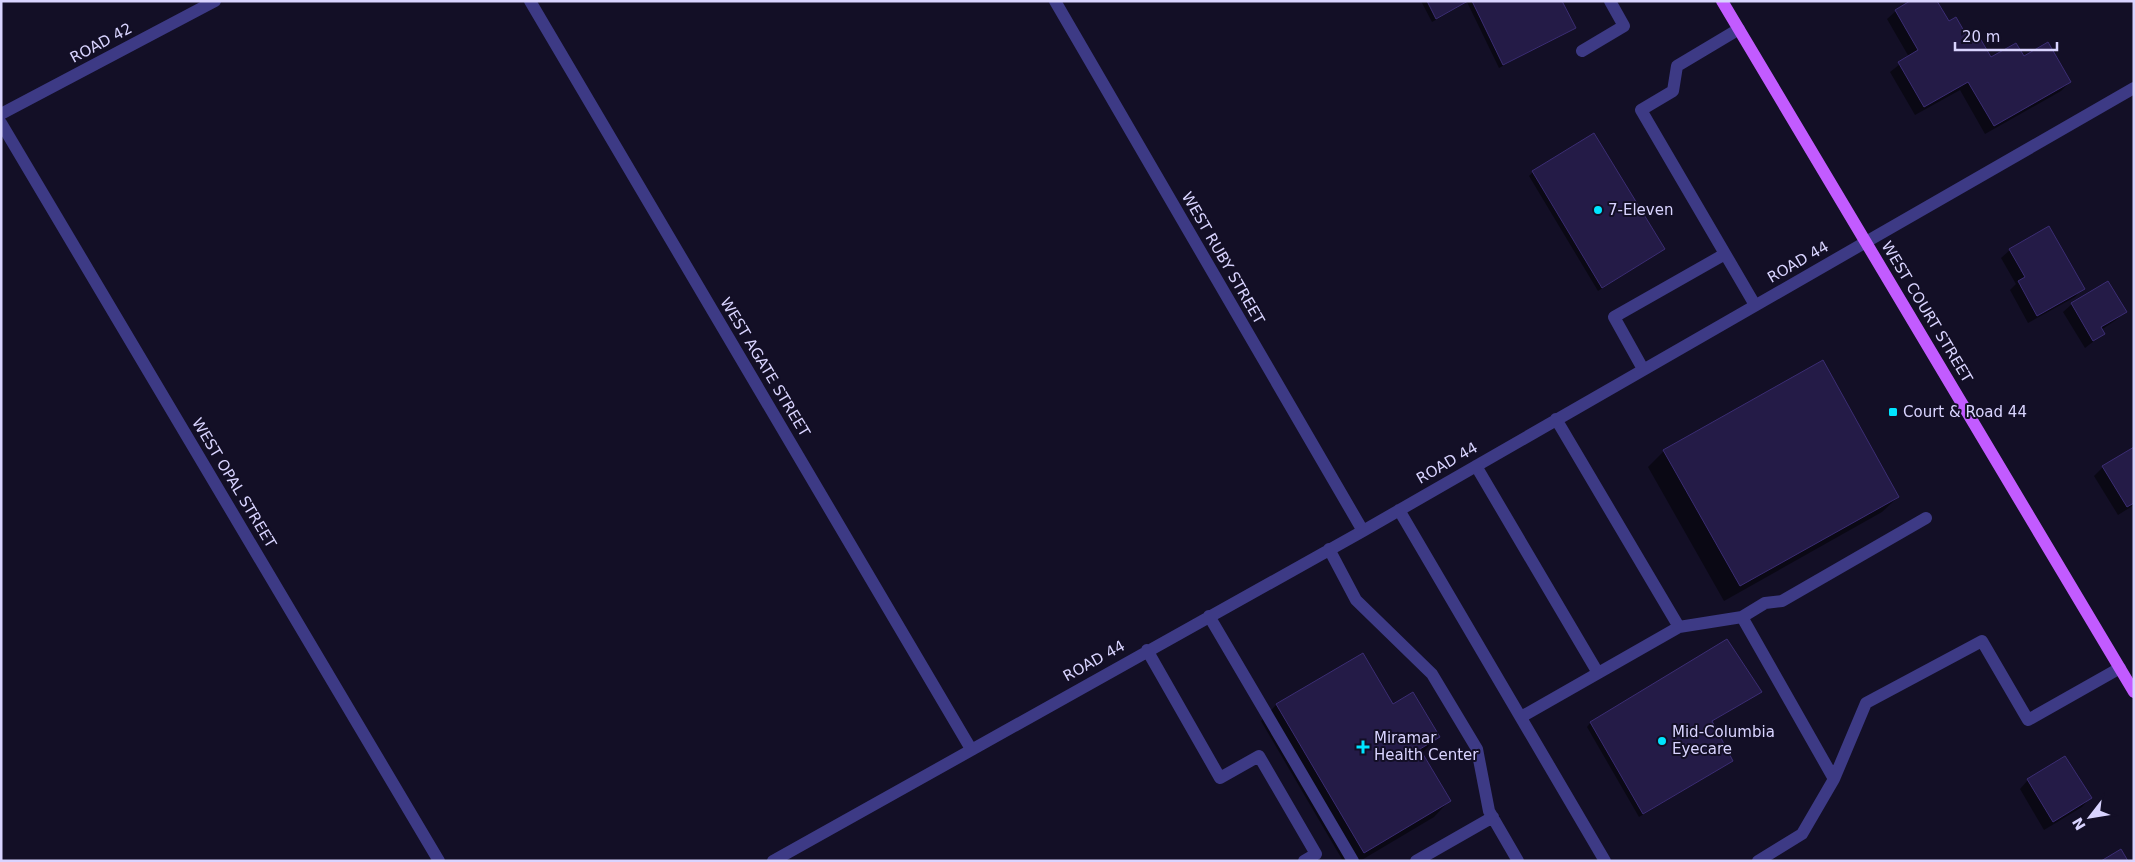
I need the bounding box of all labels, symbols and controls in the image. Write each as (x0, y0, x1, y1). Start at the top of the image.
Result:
street label: ROAD 42 (67, 19, 135, 67)
scale bar (1955, 20, 2058, 52)
text: 20 m (1962, 28, 2000, 46)
street label: WEST RUBY STREET (1178, 189, 1269, 328)
place label: 7-Eleven (1608, 201, 1673, 219)
marker: 7-Eleven (1592, 204, 1604, 216)
street label: ROAD 44 (1764, 237, 1832, 287)
street label: WEST COURT STREET (1878, 238, 1977, 387)
street label: WEST AGATE STREET (716, 294, 814, 441)
place label: Court & Road 44 (1903, 403, 2027, 421)
marker: Court & Road 44 (1887, 406, 1899, 418)
street label: WEST OPAL STREET (188, 415, 280, 552)
street label: ROAD 44 (1413, 438, 1481, 488)
street label: ROAD 44 (1060, 637, 1128, 685)
place label: Mid-Columbia Eyecare (1672, 723, 1775, 758)
place label: Miramar Health Center (1374, 729, 1479, 764)
marker: Mid-Columbia Eyecare (1656, 735, 1668, 747)
marker: Miramar Health Center (1356, 740, 1370, 754)
north arrow (2065, 792, 2115, 842)
text: N (2069, 815, 2089, 833)

